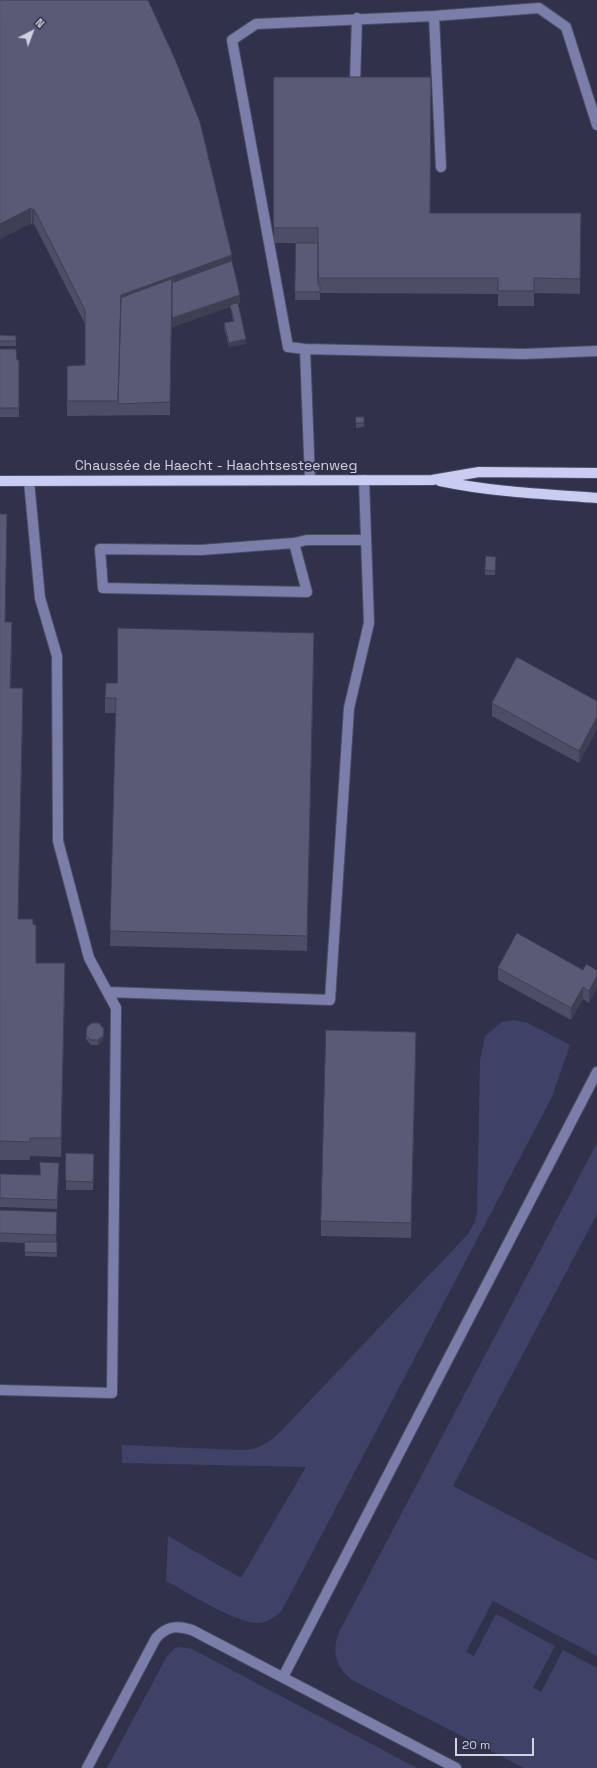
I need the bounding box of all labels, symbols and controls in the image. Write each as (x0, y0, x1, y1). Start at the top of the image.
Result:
north arrow (12, 12, 52, 52)
text: N (33, 15, 47, 31)
street label: Chaussée de Haecht - Haachtsesteenweg (75, 458, 357, 474)
scale bar (457, 1730, 536, 1756)
text: 20 m (462, 1737, 490, 1753)

